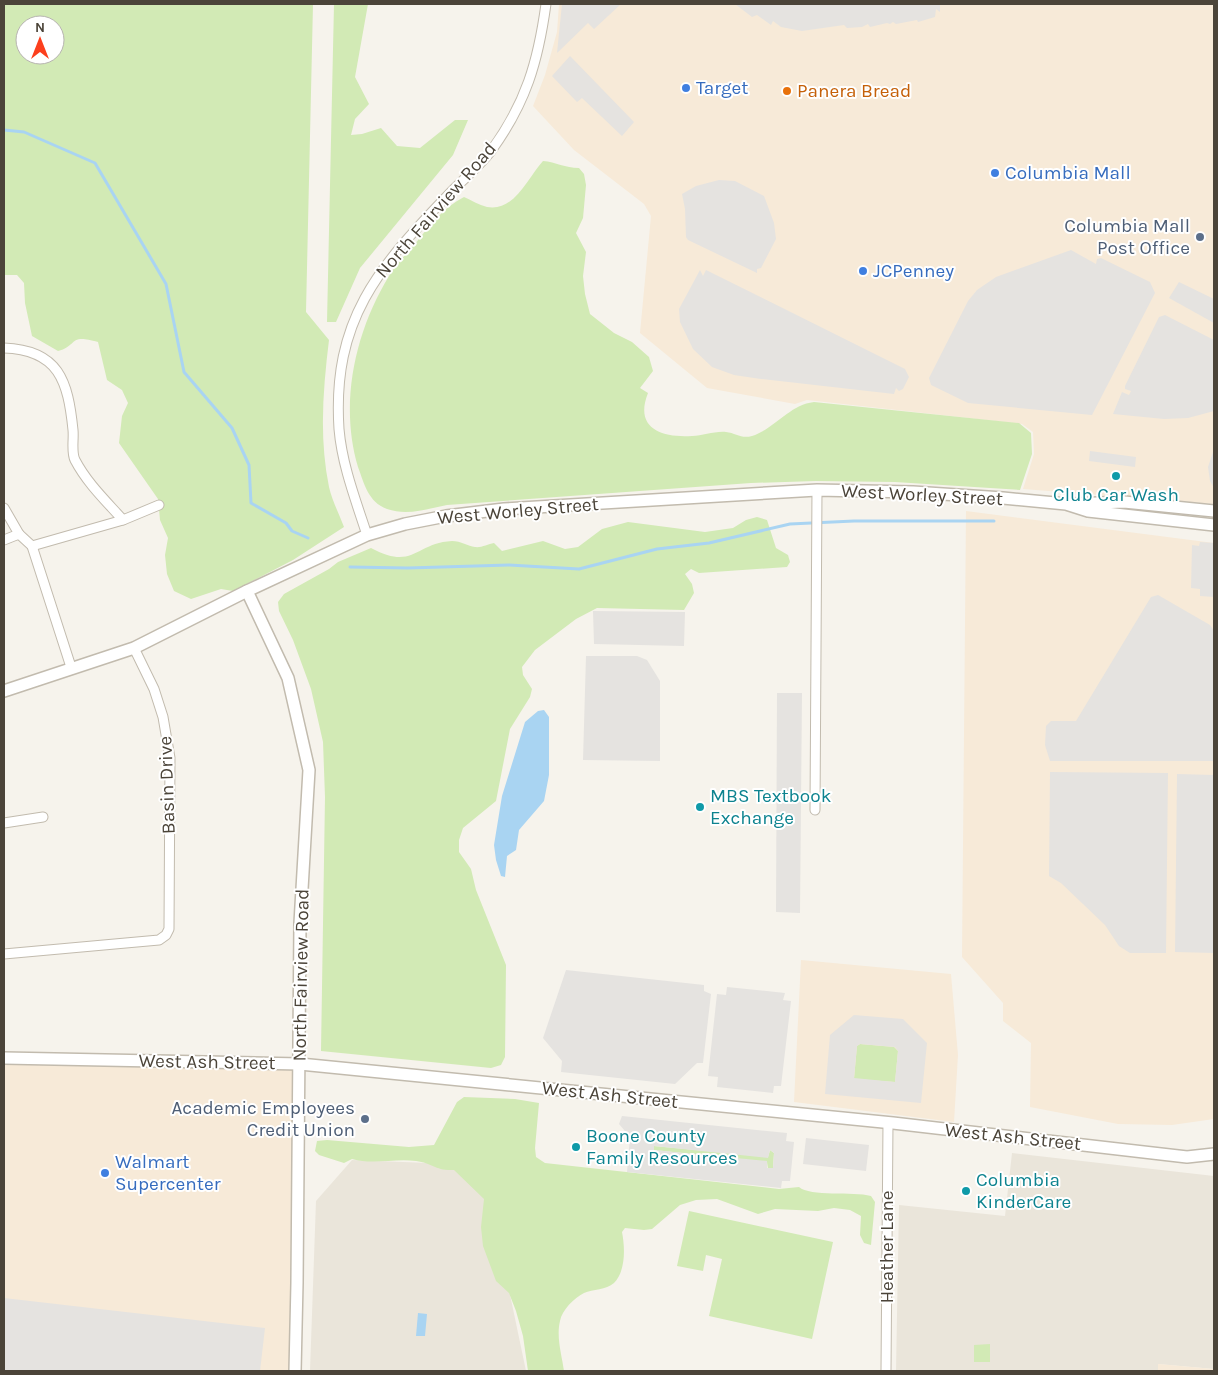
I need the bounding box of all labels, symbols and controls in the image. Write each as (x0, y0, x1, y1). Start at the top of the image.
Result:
north arrow (15, 15, 65, 65)
text: N (35, 19, 45, 36)
place label: Target (696, 77, 749, 99)
place label: Panera Bread (797, 80, 911, 102)
marker: Target (680, 82, 692, 94)
marker: Panera Bread (781, 85, 793, 97)
street label: North Fairview Road (371, 138, 501, 282)
place label: Columbia Mall (1005, 162, 1131, 184)
marker: Columbia Mall (989, 167, 1001, 179)
place label: Columbia Mall Post Office (1064, 215, 1190, 259)
marker: Columbia Mall Post Office (1194, 231, 1206, 243)
place label: JCPenney (873, 260, 954, 282)
marker: JCPenney (857, 265, 869, 277)
marker: Club Car Wash (1110, 470, 1122, 482)
street label: West Worley Street (841, 480, 1003, 510)
place label: Club Car Wash (1053, 484, 1179, 506)
street label: West Worley Street (436, 493, 600, 529)
street label: Basin Drive (154, 736, 180, 834)
place label: MBS Textbook Exchange (710, 785, 832, 829)
marker: MBS Textbook Exchange (694, 801, 706, 813)
street label: North Fairview Road (288, 888, 314, 1062)
street label: West Ash Street (138, 1050, 276, 1074)
street label: West Ash Street (541, 1077, 679, 1113)
place label: Academic Employees Credit Union (171, 1097, 355, 1141)
marker: Academic Employees Credit Union (359, 1113, 371, 1125)
street label: West Ash Street (944, 1119, 1082, 1155)
place label: Boone County Family Resources (586, 1125, 738, 1169)
marker: Boone County Family Resources (570, 1141, 582, 1153)
place label: Walmart Supercenter (115, 1151, 221, 1195)
marker: Walmart Supercenter (99, 1167, 111, 1179)
place label: Columbia KinderCare (976, 1169, 1071, 1213)
marker: Columbia KinderCare (960, 1185, 972, 1197)
street label: Heather Lane (876, 1190, 898, 1304)

